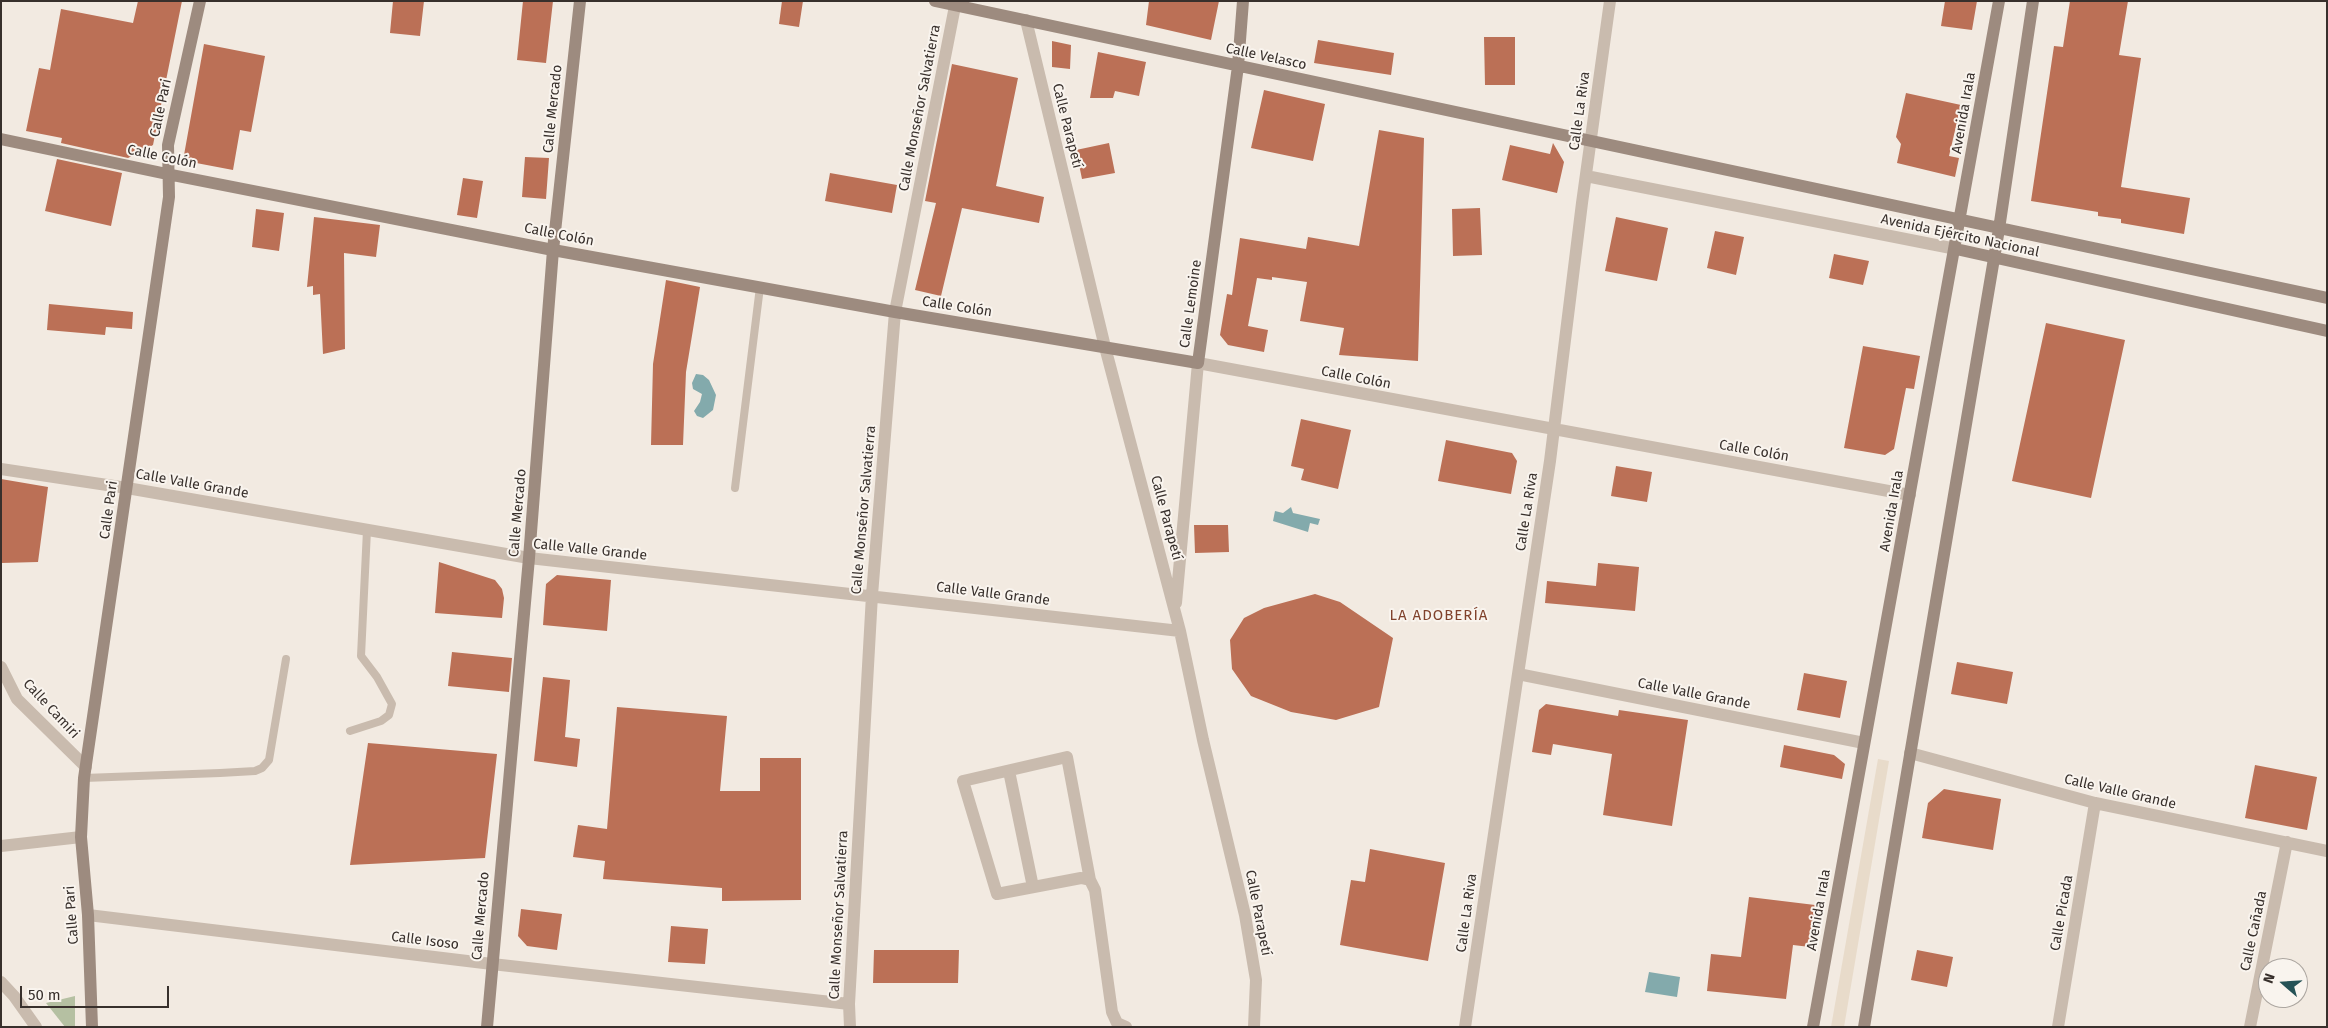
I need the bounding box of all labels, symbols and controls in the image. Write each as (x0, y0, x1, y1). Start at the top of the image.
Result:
street label: Calle Monseñor Salvatierra (896, 23, 944, 193)
street label: Calle Velasco (1224, 40, 1308, 74)
street label: Calle Mercado (540, 64, 566, 154)
street label: Calle La Riva (1566, 70, 1594, 152)
street label: Avenida Irala (1949, 71, 1979, 155)
street label: Calle Pari (147, 77, 175, 139)
street label: Calle Parapetí (1048, 82, 1086, 170)
street label: Calle Colón (126, 141, 198, 173)
street label: Avenida Ejército Nacional (1879, 211, 2041, 261)
street label: Calle Colón (523, 220, 595, 250)
street label: Calle Lemoine (1176, 259, 1206, 349)
street label: Calle Colón (921, 293, 993, 321)
street label: Calle Colón (1320, 363, 1392, 393)
street label: Calle Monseñor Salvatierra (848, 425, 880, 595)
street label: Calle Colón (1718, 437, 1790, 465)
street label: Calle Valle Grande (134, 466, 250, 502)
street label: Calle Mercado (506, 468, 530, 558)
street label: Avenida Irala (1877, 469, 1907, 553)
street label: Calle La Riva (1512, 471, 1542, 553)
street label: Calle Parapetí (1147, 474, 1185, 562)
street label: Calle Pari (97, 480, 121, 540)
street label: Calle Valle Grande (532, 536, 648, 564)
street label: Calle Valle Grande (935, 579, 1051, 609)
district label: LA ADOBERÍA (1388, 607, 1490, 625)
street label: Calle Valle Grande (1636, 675, 1752, 713)
street label: Calle Camiri (19, 676, 83, 742)
street label: Calle Valle Grande (2062, 771, 2178, 813)
street label: Calle Monseñor Salvatierra (826, 830, 852, 1000)
street label: Avenida Irala (1804, 868, 1834, 952)
street label: Calle Parapetí (1241, 869, 1275, 957)
street label: Calle Mercado (469, 871, 493, 961)
street label: Calle La Riva (1453, 872, 1481, 954)
street label: Calle Picada (2047, 874, 2077, 952)
street label: Calle Pari (62, 885, 82, 945)
street label: Calle Cañada (2237, 889, 2271, 973)
street label: Calle Isoso (390, 929, 460, 953)
north arrow (2258, 958, 2308, 1008)
text: N (2260, 971, 2279, 985)
scale bar (22, 976, 171, 1008)
text: 50 m (28, 986, 61, 1004)

